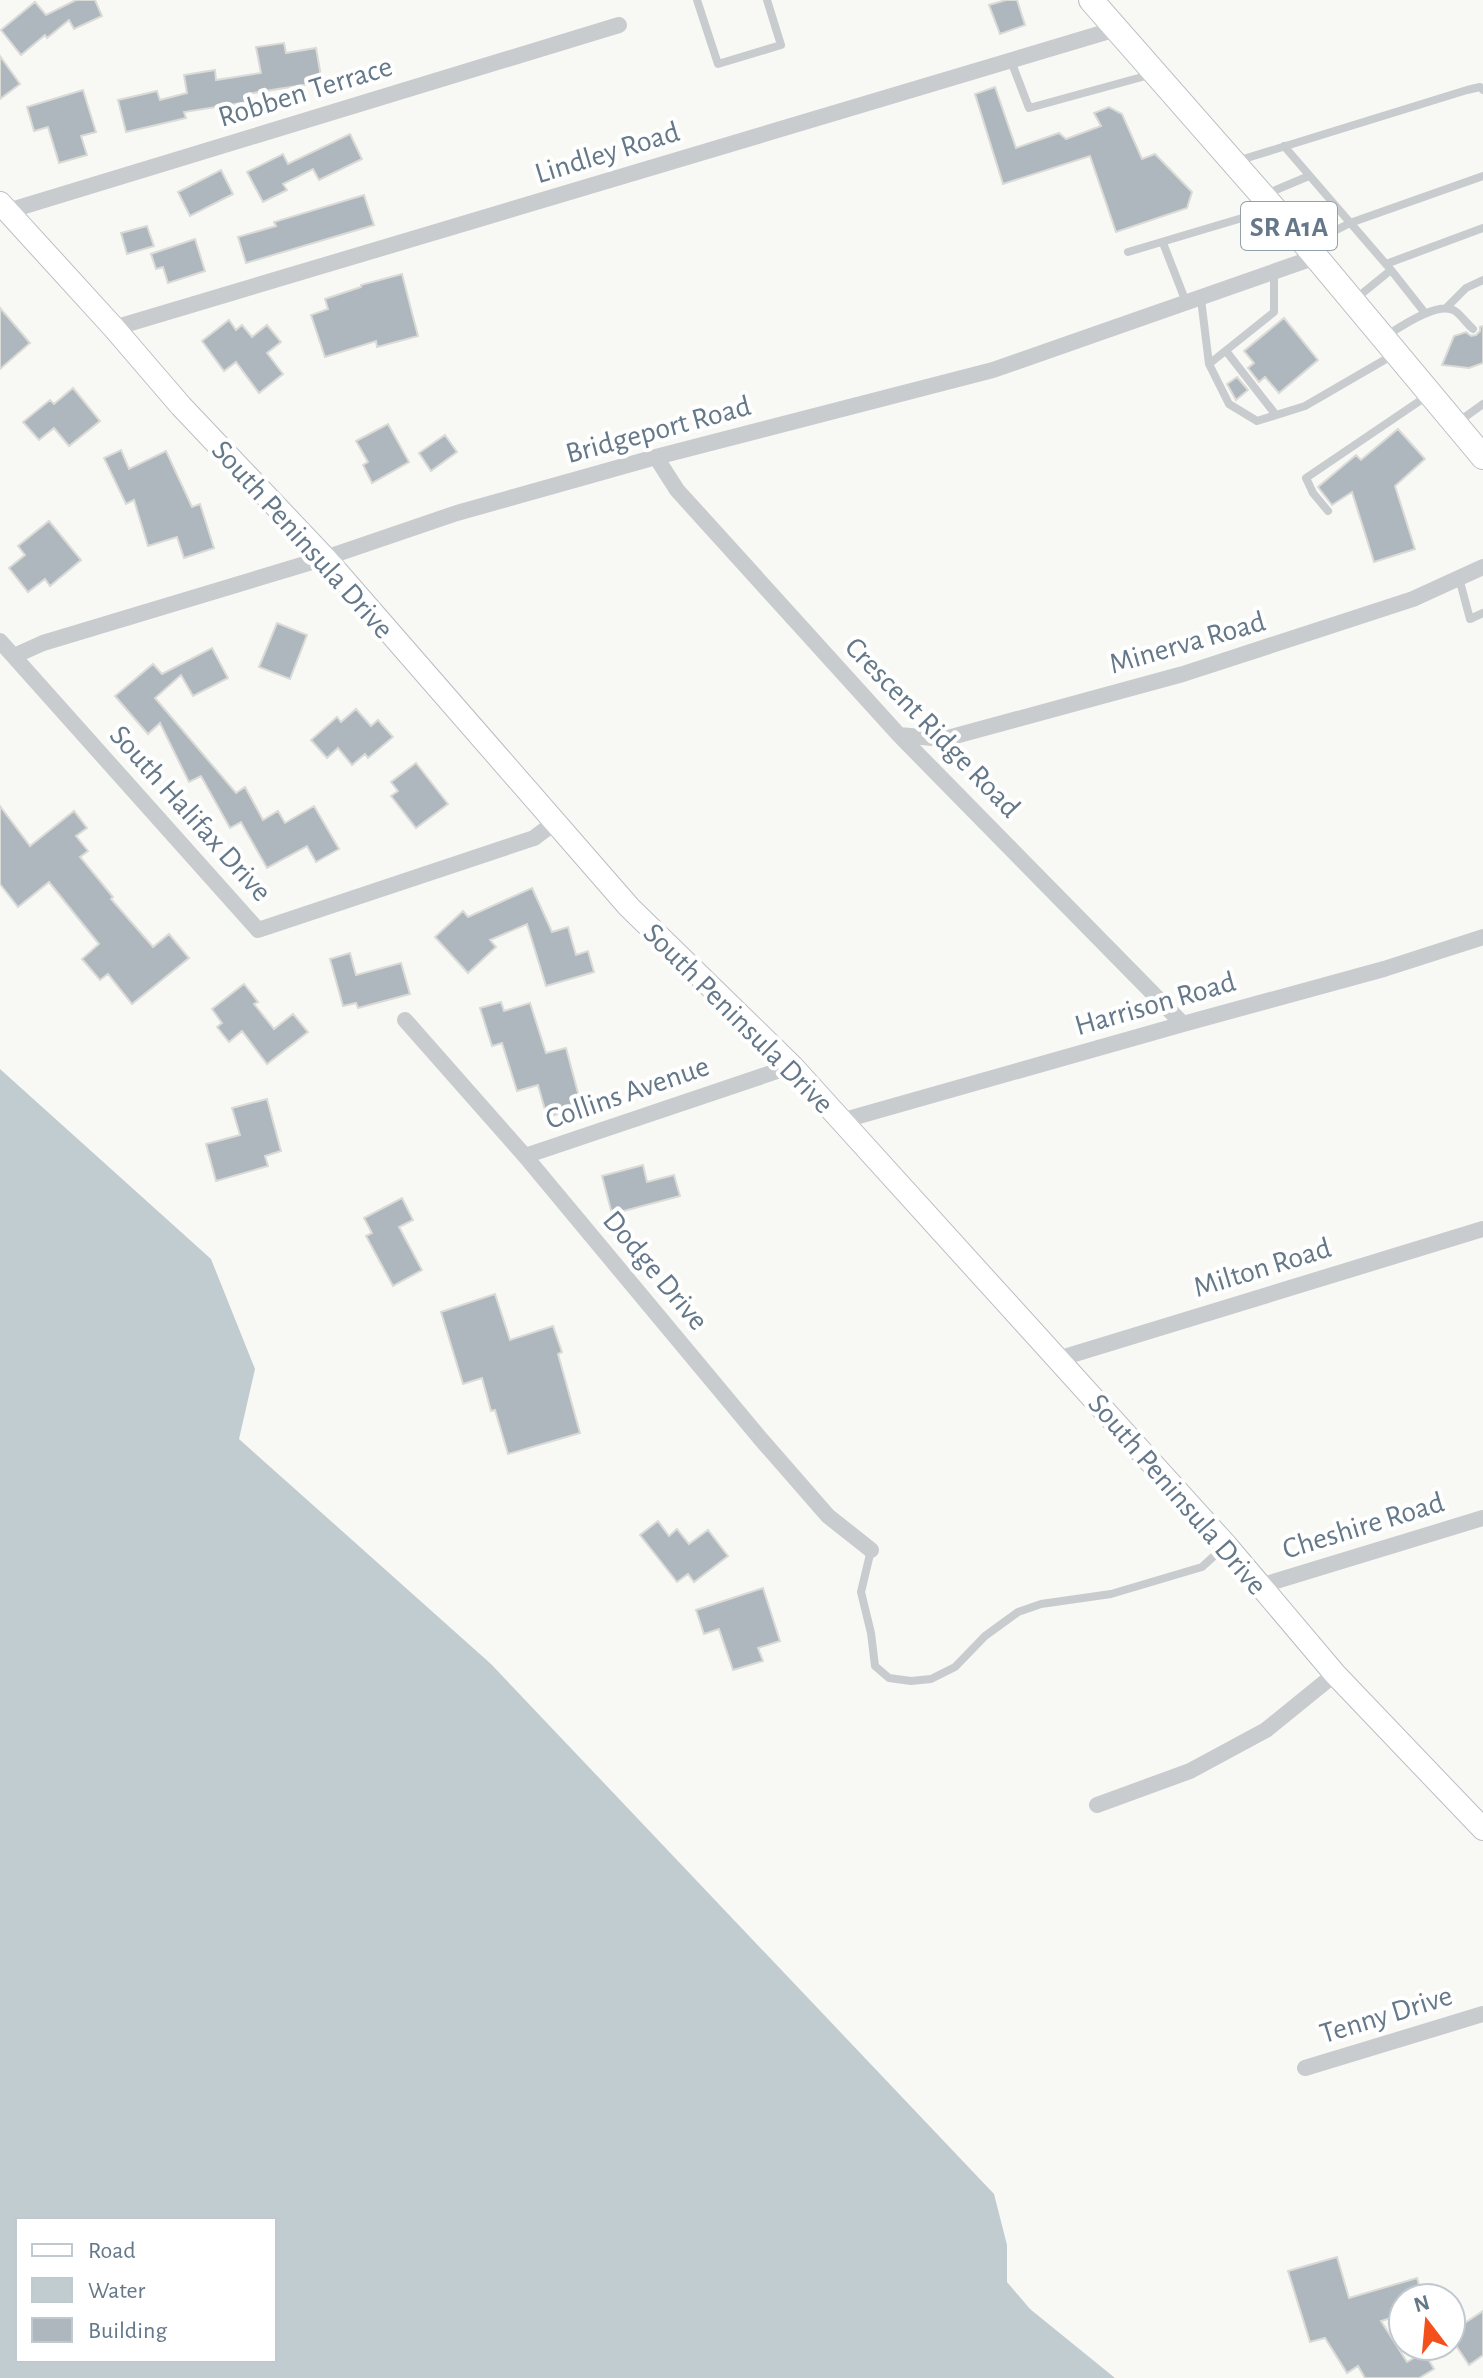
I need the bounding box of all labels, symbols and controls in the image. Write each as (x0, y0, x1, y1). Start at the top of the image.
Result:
street label: Robben Terrace (215, 51, 396, 133)
street label: Lindley Road (531, 117, 683, 189)
road number: SR A1A (1241, 202, 1337, 250)
street label: Bridgeport Road (562, 391, 754, 469)
street label: South Peninsula Drive (206, 435, 399, 645)
street label: Minerva Road (1106, 606, 1269, 680)
street label: Crescent Ridge Road (839, 632, 1026, 824)
street label: South Halifax Drive (104, 720, 277, 907)
street label: South Peninsula Drive (637, 918, 839, 1120)
street label: Harrison Road (1071, 967, 1239, 1041)
street label: Collins Avenue (542, 1051, 713, 1135)
street label: Dodge Drive (597, 1205, 713, 1336)
street label: Milton Road (1190, 1233, 1335, 1303)
street label: South Peninsula Drive (1082, 1389, 1272, 1601)
street label: Cheshire Road (1279, 1487, 1448, 1565)
street label: Tenny Drive (1316, 1981, 1456, 2049)
legend (16, 2218, 276, 2362)
text: Road (88, 2239, 136, 2263)
text: Water (88, 2279, 146, 2303)
north arrow (1387, 2282, 1467, 2362)
text: N (1411, 2291, 1432, 2316)
text: Building (88, 2319, 167, 2343)

